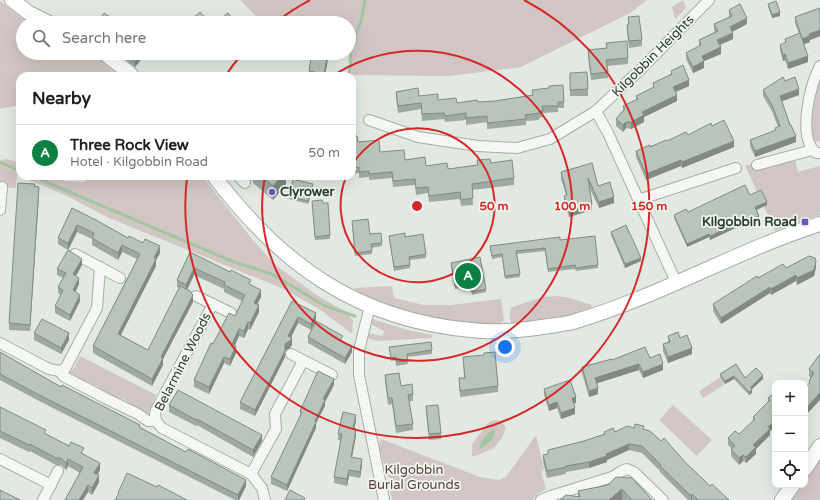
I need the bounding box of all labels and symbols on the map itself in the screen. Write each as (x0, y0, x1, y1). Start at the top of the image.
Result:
street label: Kilgobbin Heights (609, 12, 697, 100)
place label: Clyrower (280, 184, 335, 200)
marker: Clyrower (267, 187, 277, 197)
centre of rings (410, 199, 424, 213)
text: 50 m (479, 199, 509, 213)
text: 100 m (554, 199, 590, 213)
text: 150 m (631, 199, 667, 213)
place label: Kilgobbin Road (702, 214, 797, 230)
marker: Kilgobbin Road (800, 217, 810, 227)
pin: A (455, 261, 481, 291)
street label: Belarmine Woods (151, 310, 215, 414)
your location (495, 337, 515, 357)
park label: Kilgobbin Burial Grounds (368, 462, 460, 493)

